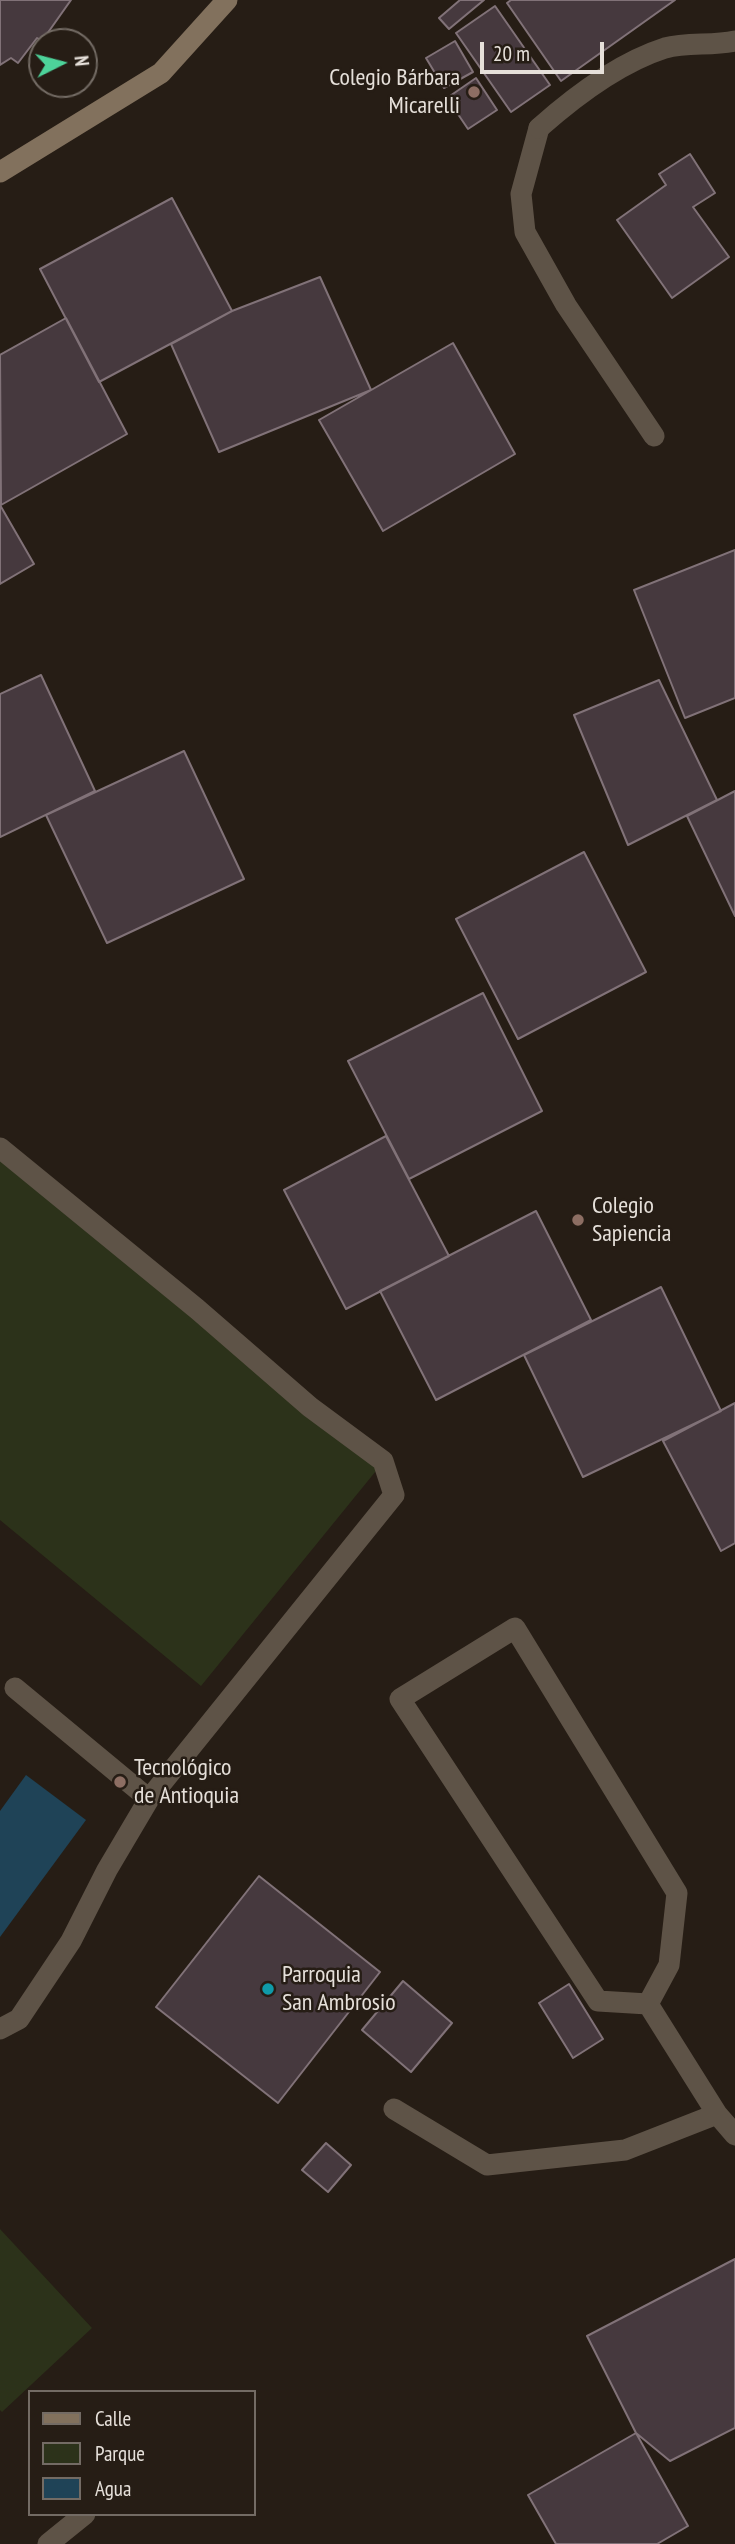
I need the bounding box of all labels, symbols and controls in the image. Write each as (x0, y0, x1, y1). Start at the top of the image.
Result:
north arrow (28, 28, 98, 98)
scale bar (483, 28, 607, 72)
text: 20 m (493, 40, 530, 67)
text: N (69, 55, 94, 67)
place label: Colegio Bárbara Micarelli (329, 64, 460, 120)
marker: Colegio Bárbara Micarelli (466, 84, 482, 100)
place label: Colegio Sapiencia (592, 1192, 671, 1248)
marker: Colegio Sapiencia (570, 1212, 586, 1228)
place label: Tecnológico de Antioquia (134, 1754, 239, 1810)
marker: Tecnológico de Antioquia (112, 1774, 128, 1790)
place label: Parroquia San Ambrosio (282, 1961, 396, 2017)
marker: Parroquia San Ambrosio (260, 1981, 276, 1997)
legend (28, 2390, 256, 2516)
text: Calle (95, 2405, 131, 2432)
text: Parque (95, 2440, 145, 2467)
text: Agua (95, 2475, 131, 2502)

